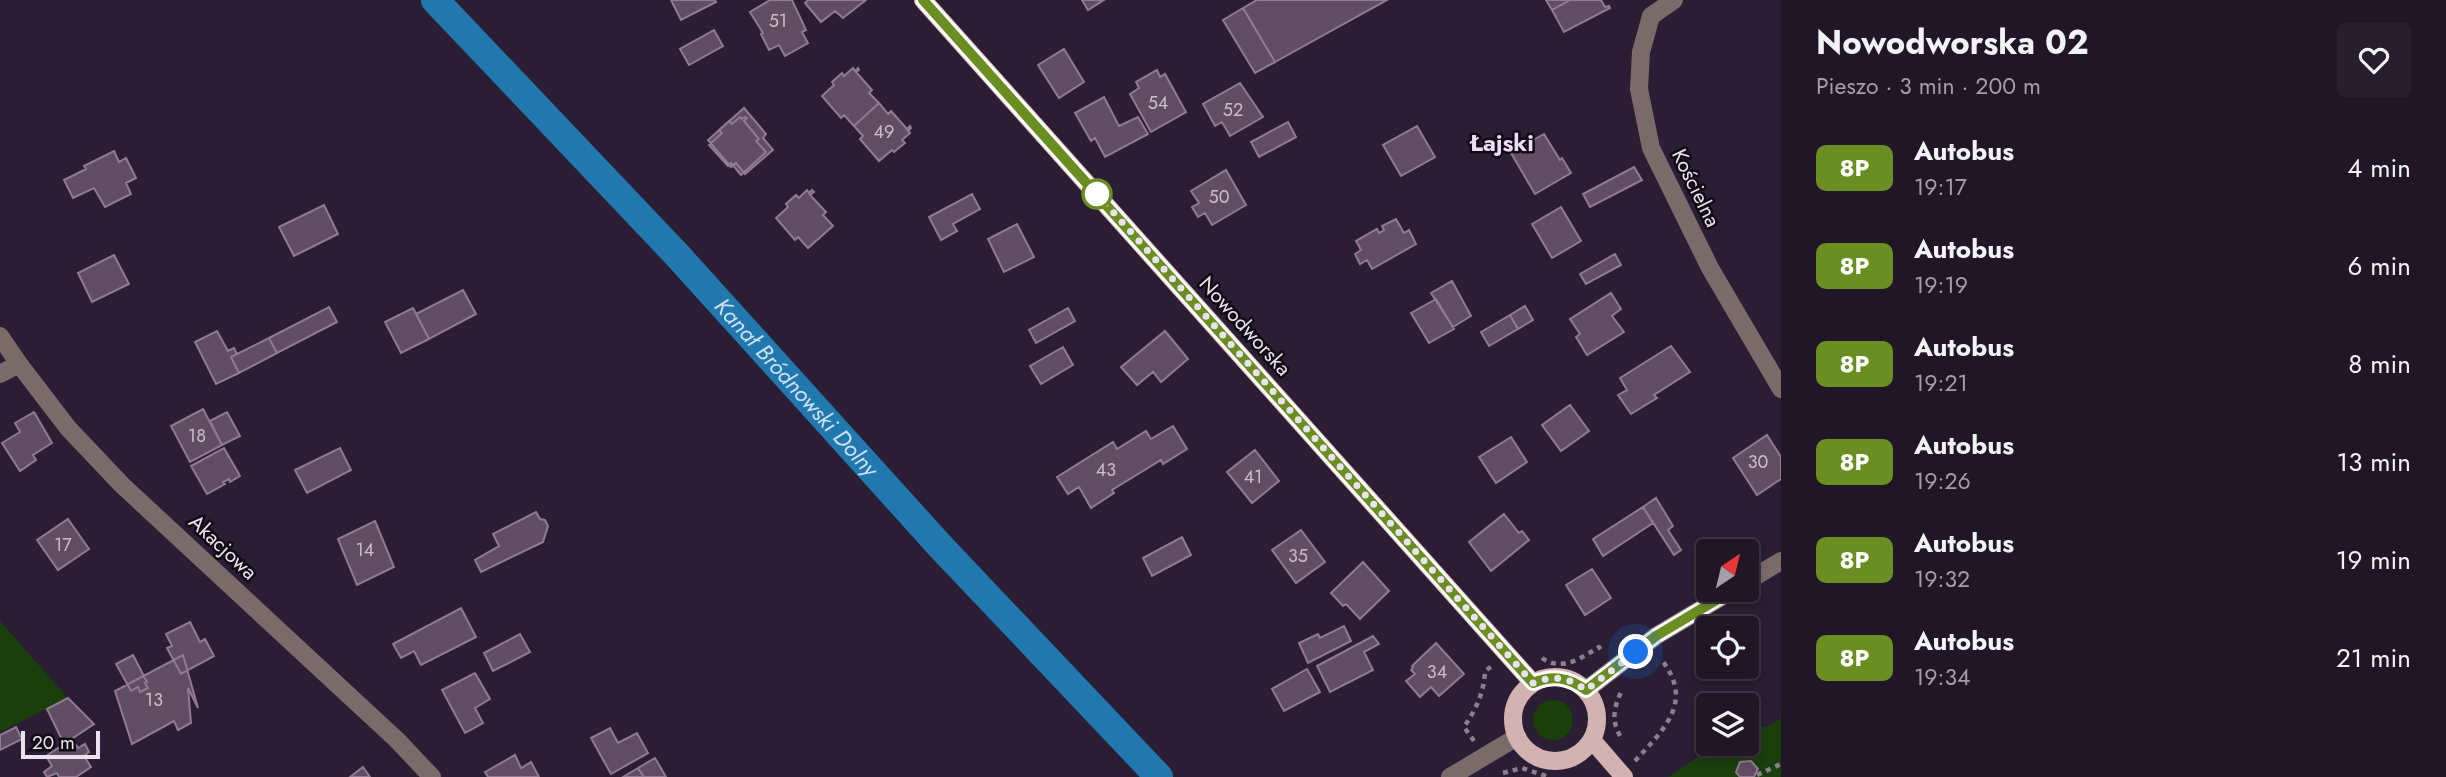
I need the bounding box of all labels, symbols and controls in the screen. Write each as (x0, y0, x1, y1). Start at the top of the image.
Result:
house number: 51 (769, 8, 787, 34)
text: Nowodworska 02 (1816, 19, 2089, 66)
button: heart (2337, 23, 2411, 97)
text: Pieszo · 3 min · 200 m (1816, 69, 2041, 103)
house number: 54 (1148, 90, 1168, 116)
house number: 52 (1223, 97, 1243, 123)
house number: 49 (874, 119, 894, 145)
district label: Łajski (1469, 125, 1534, 160)
text: Autobus (1914, 132, 2014, 170)
street label: Kościelna (1664, 144, 1728, 232)
text: 4 min (2347, 149, 2411, 187)
text: 8P (1840, 150, 1870, 185)
text: 19:17 (1914, 170, 1967, 204)
unlabelled marker (1082, 179, 1112, 209)
house number: 50 (1209, 184, 1230, 210)
text: Autobus (1914, 230, 2014, 268)
text: 6 min (2348, 247, 2411, 285)
text: 8P (1840, 248, 1870, 283)
text: 19:19 (1914, 268, 1968, 302)
street label: Nowodworska (1192, 269, 1298, 383)
water label: Kanał Bródnowski Dolny (707, 290, 888, 486)
text: Autobus (1914, 328, 2014, 366)
text: 8 min (2348, 345, 2411, 383)
text: 8P (1840, 346, 1870, 381)
text: 19:21 (1914, 366, 1968, 400)
house number: 18 (188, 423, 206, 449)
text: Autobus (1914, 426, 2014, 464)
text: 13 min (2337, 443, 2411, 481)
text: 8P (1840, 444, 1870, 479)
house number: 30 (1748, 449, 1769, 475)
house number: 43 (1096, 457, 1116, 483)
house number: 41 (1244, 464, 1262, 490)
text: 19:26 (1914, 464, 1971, 498)
street label: Akacjowa (182, 507, 264, 587)
text: Autobus (1914, 524, 2014, 562)
house number: 17 (54, 532, 72, 558)
house number: 14 (356, 537, 374, 563)
north arrow (1696, 539, 1759, 602)
map controls (1696, 539, 1759, 756)
text: 19 min (2336, 541, 2411, 579)
text: 8P (1840, 542, 1870, 577)
house number: 35 (1288, 543, 1308, 569)
text: 19:32 (1914, 562, 1970, 596)
button: locate (1696, 616, 1759, 679)
text: Autobus (1914, 622, 2014, 660)
your location (1618, 634, 1653, 669)
text: 21 min (2336, 639, 2411, 677)
text: 8P (1840, 640, 1870, 675)
house number: 34 (1427, 659, 1447, 685)
text: 19:34 (1914, 660, 1970, 694)
house number: 13 (145, 687, 163, 713)
button: layers (1696, 693, 1759, 756)
scale bar (21, 728, 100, 760)
text: 20 m (32, 729, 75, 756)

